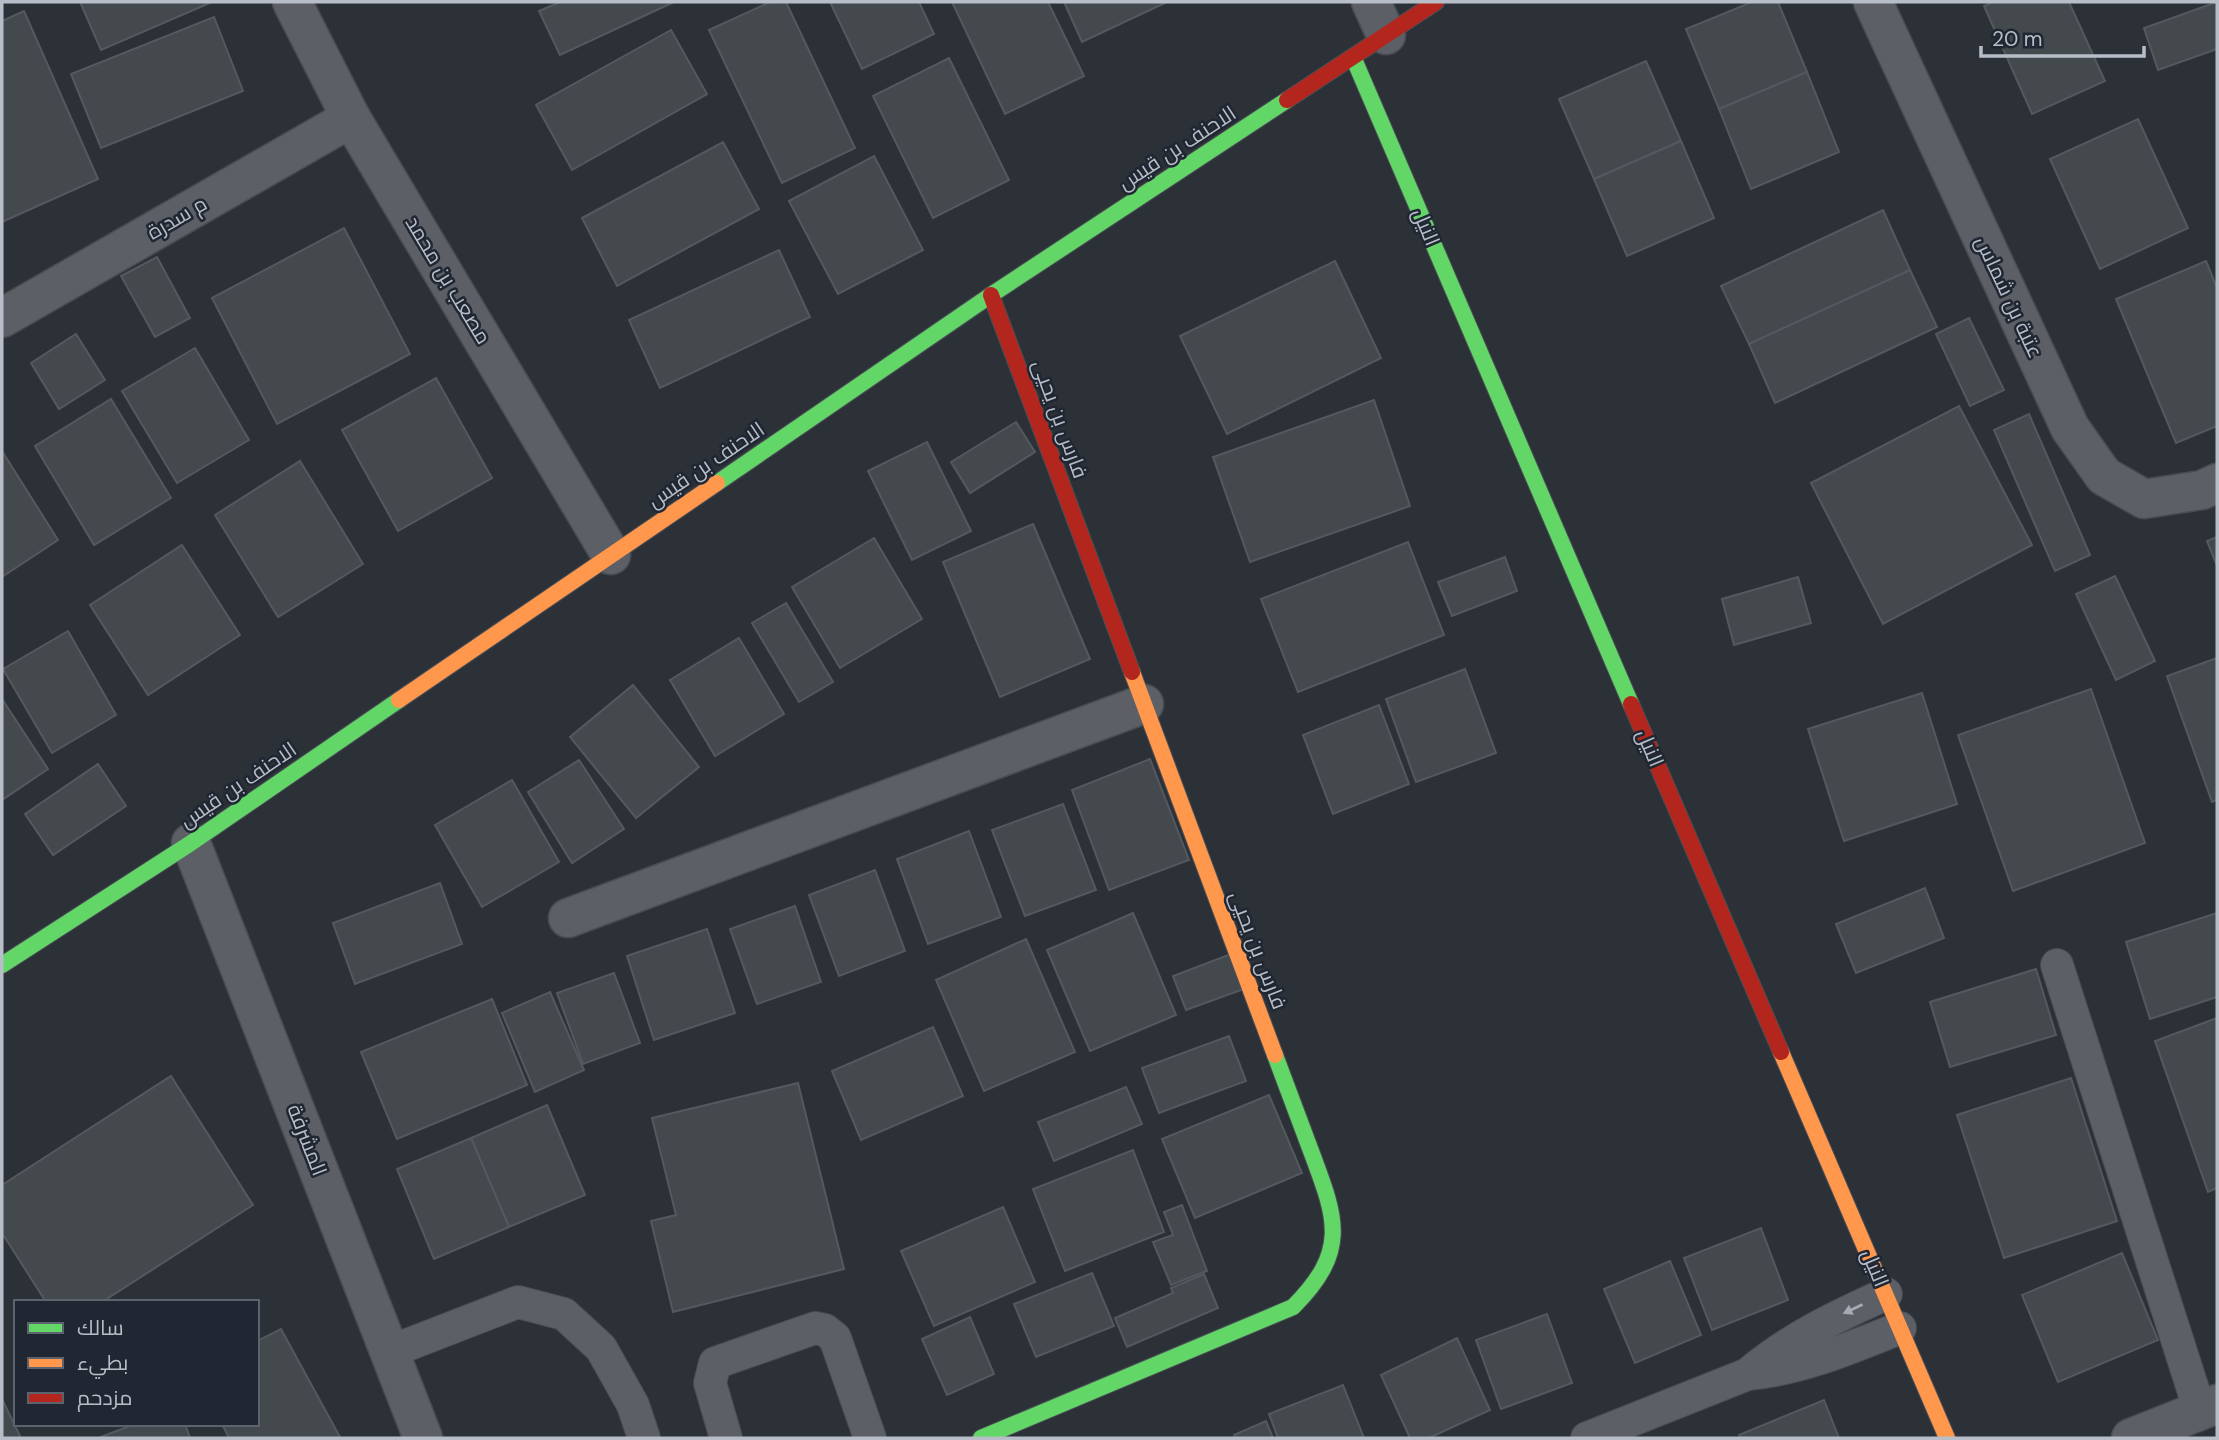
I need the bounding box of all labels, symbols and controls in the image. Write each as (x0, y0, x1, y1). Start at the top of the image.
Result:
scale bar (1981, 14, 2144, 58)
text: 20 m (1992, 25, 2043, 53)
street label: الاحنف بن قيس (1112, 99, 1242, 197)
street label: م سدرة (142, 190, 212, 246)
street label: النيل (1406, 204, 1446, 250)
street label: مصعب بن محمد (399, 211, 497, 349)
street label: عتبة بن شماس (1969, 231, 2049, 363)
street label: فارس بن يحيى (1026, 356, 1094, 482)
street label: الاحنف بن قيس (642, 415, 770, 515)
street label: النيل (1630, 725, 1670, 771)
street label: الاحنف بن قيس (174, 735, 302, 835)
street label: فارس بن يحيى (1223, 887, 1293, 1013)
street label: المشرفة (281, 1100, 333, 1180)
street label: النيل (1855, 1245, 1895, 1291)
legend (14, 1300, 259, 1426)
one-way arrow (1843, 1303, 1864, 1314)
text: سالك (77, 1314, 124, 1342)
text: بطيء (77, 1349, 128, 1379)
text: مزدحم (77, 1384, 132, 1412)

